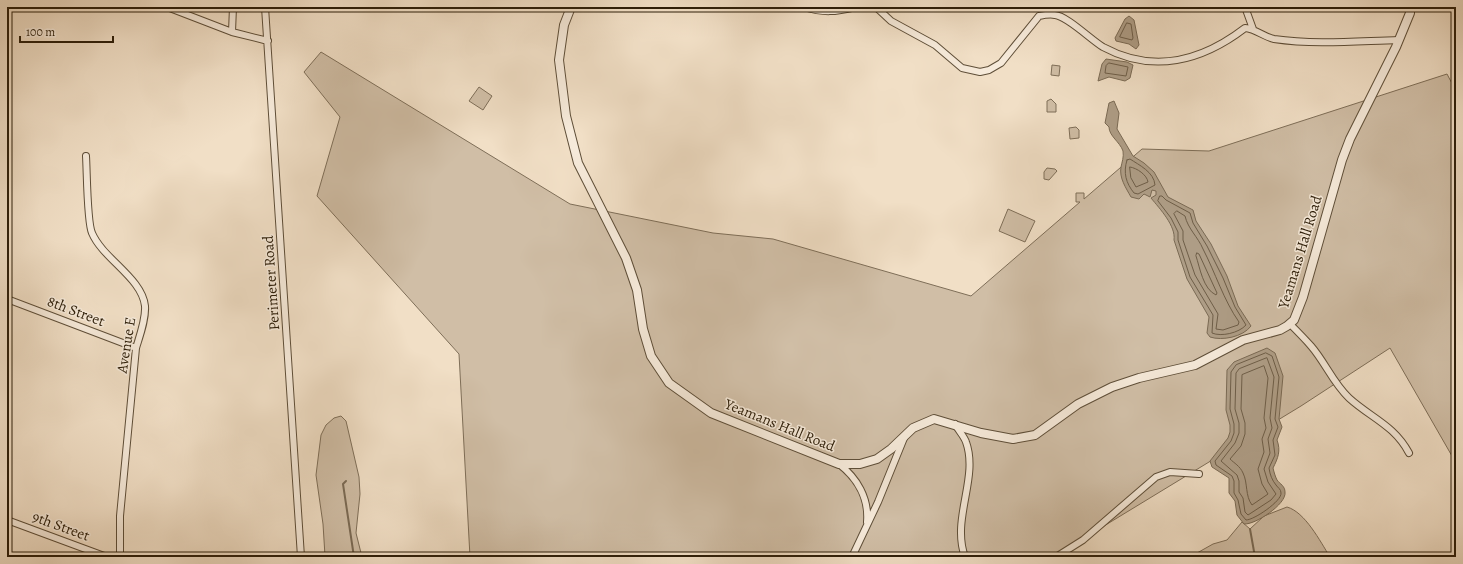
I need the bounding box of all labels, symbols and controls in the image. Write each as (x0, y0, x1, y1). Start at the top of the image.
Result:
scale bar (20, 18, 113, 44)
text: 100 m (26, 24, 55, 40)
street label: Yeamans Hall Road (1273, 192, 1327, 312)
street label: Perimeter Road (258, 234, 284, 331)
street label: 8th Street (44, 291, 108, 331)
street label: Avenue E (112, 316, 140, 375)
street label: Yeamans Hall Road (721, 393, 839, 457)
street label: 9th Street (30, 506, 92, 546)

